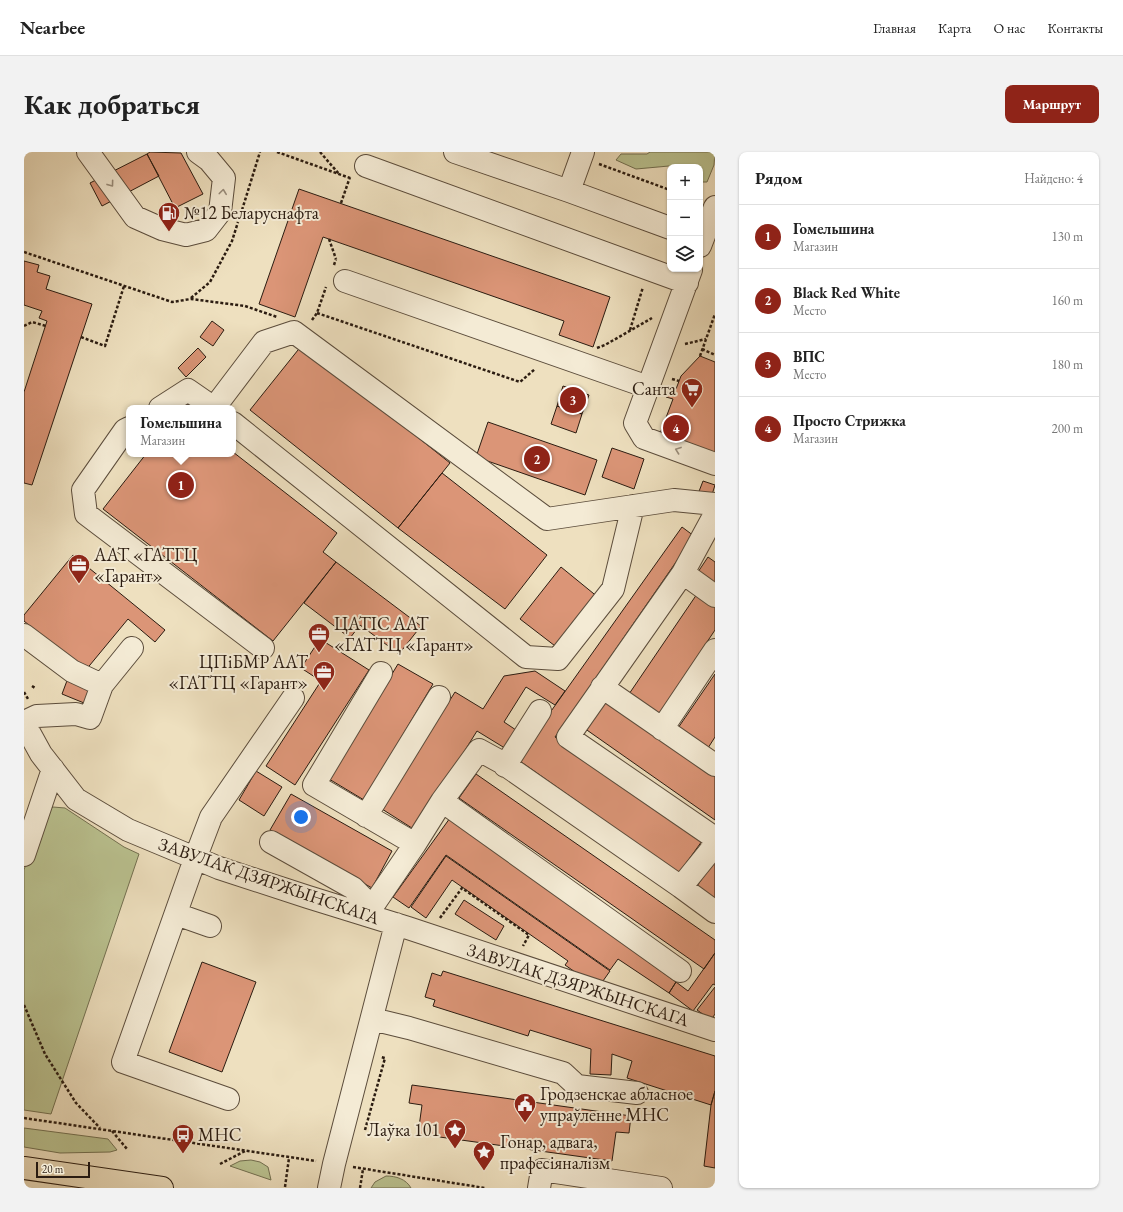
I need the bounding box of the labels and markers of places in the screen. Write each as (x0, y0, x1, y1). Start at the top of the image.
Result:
fuel station icon: №12 Беларуснафта (156, 200, 182, 233)
place label: №12 Беларуснафта (184, 201, 320, 224)
supermarket icon: Санта (679, 376, 705, 409)
place label: Санта (632, 377, 677, 400)
pin: 3 (560, 385, 586, 415)
pin: 4 (663, 413, 689, 443)
pin: 2 (524, 444, 550, 474)
pin: 1 (168, 470, 194, 500)
place label: ААТ «ГАТГЦ «Гарант» (93, 543, 197, 587)
office icon: ААТ «ГАТГЦ «Гарант» (66, 552, 92, 585)
place label: ЦАТІС ААТ «ГАТТЦ «Гарант» (334, 612, 474, 656)
office icon: ЦАТІС ААТ «ГАТТЦ «Гарант» (306, 621, 332, 654)
place label: ЦПіБМР ААТ «ГАТТЦ «Гарант» (168, 650, 309, 694)
office icon: ЦПіБМР ААТ «ГАТТЦ «Гарант» (311, 659, 337, 692)
place label: Гродзенскае абласное упраўленне МНС (540, 1082, 693, 1126)
public building icon: Гродзенскае абласное упраўленне МНС (512, 1091, 538, 1124)
place icon: Лаўка 101 (442, 1117, 468, 1150)
place label: Лаўка 101 (367, 1118, 440, 1141)
bus stop icon: МНС (170, 1122, 196, 1155)
place label: МНС (198, 1123, 242, 1146)
place label: Гонар, адвага, прафесіяналізм (500, 1130, 611, 1174)
place icon: Гонар, адвага, прафесіяналізм (471, 1139, 497, 1172)

